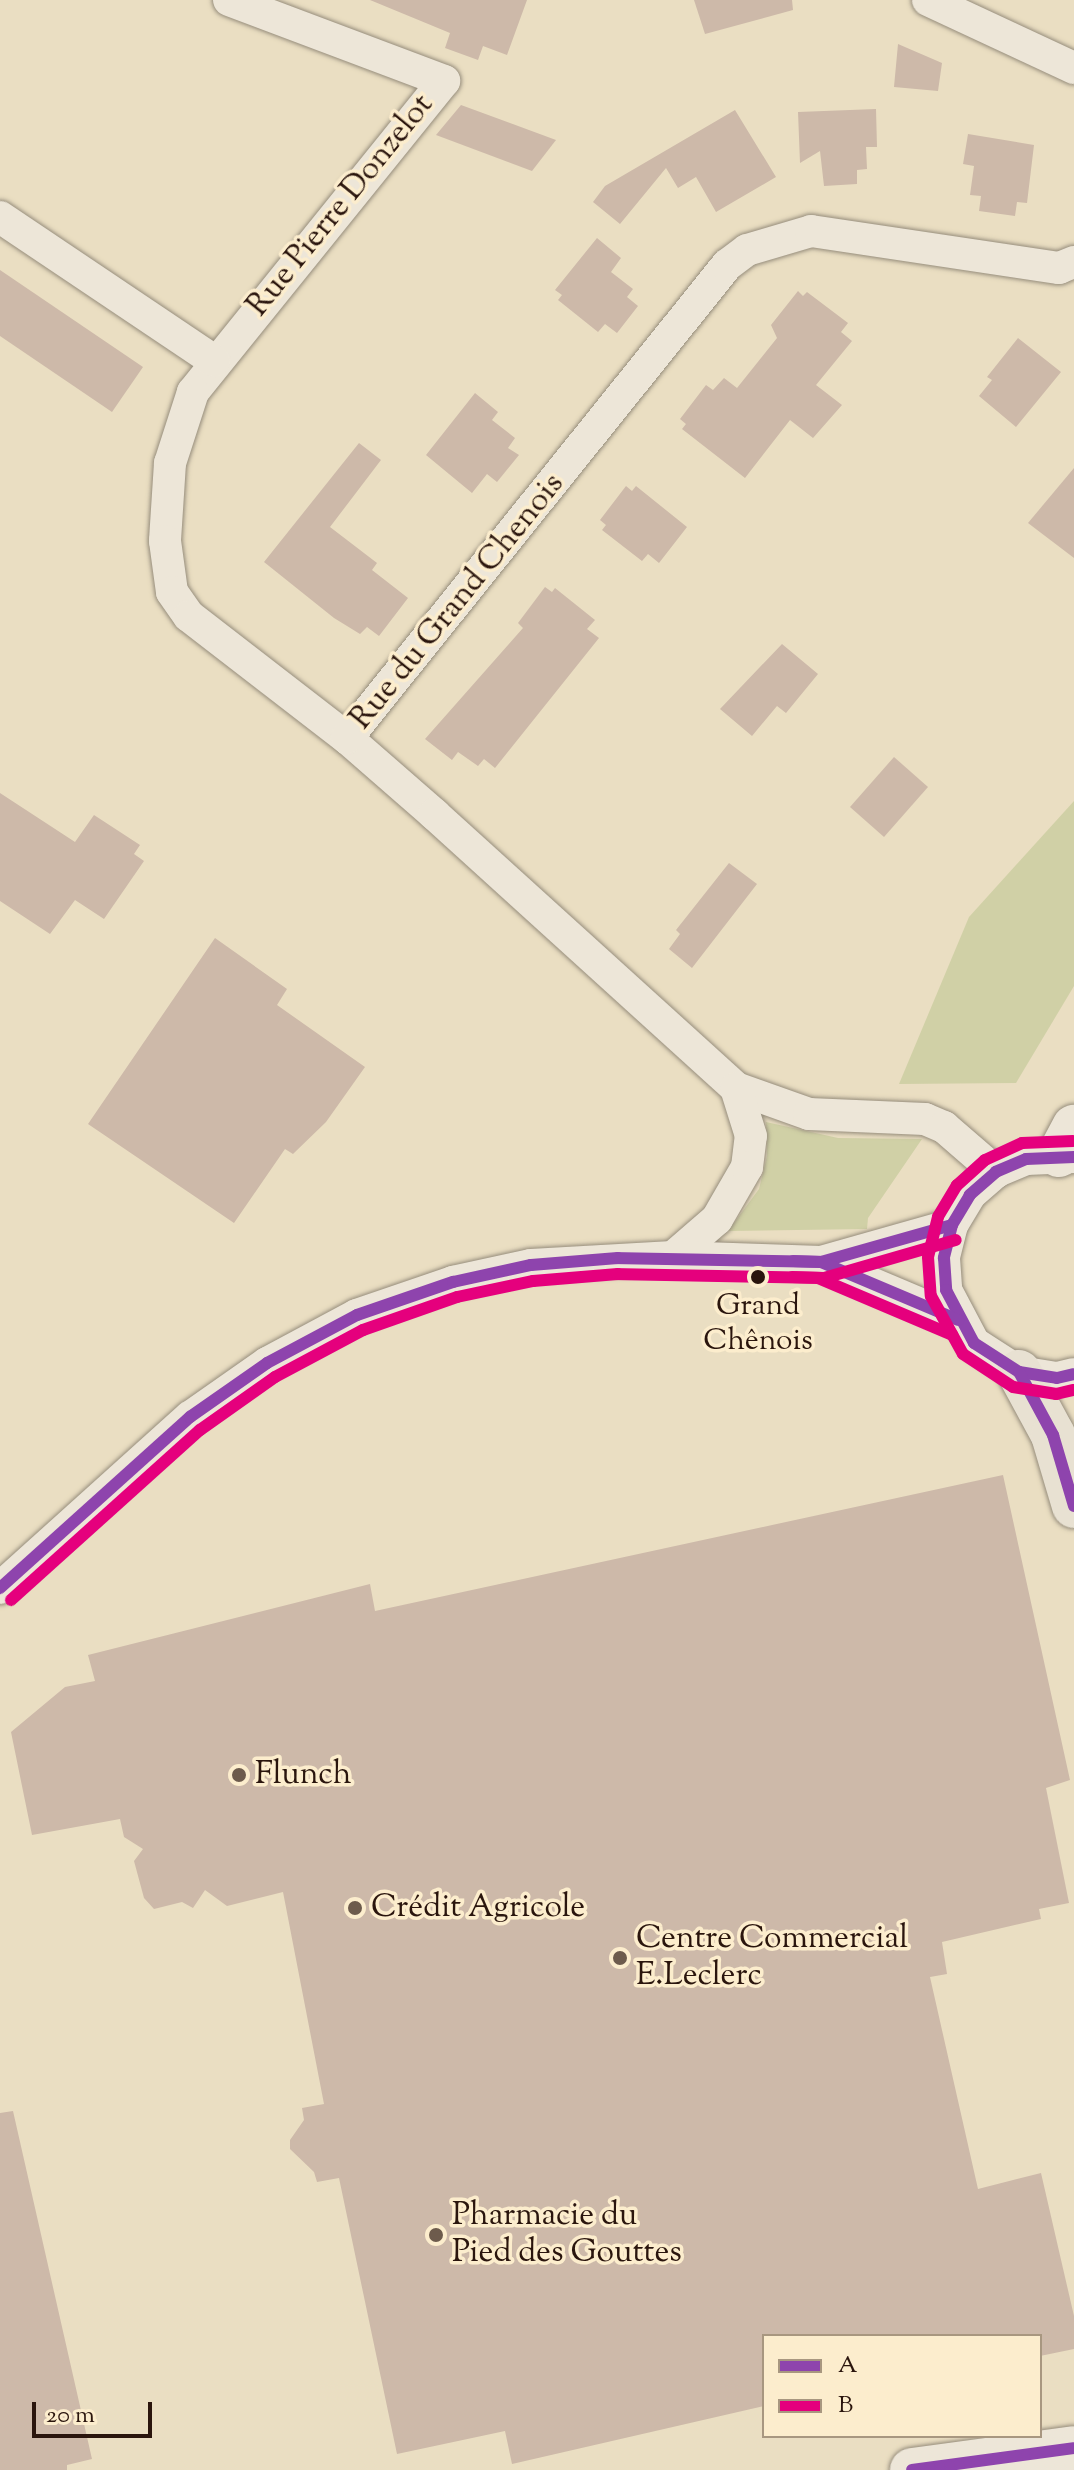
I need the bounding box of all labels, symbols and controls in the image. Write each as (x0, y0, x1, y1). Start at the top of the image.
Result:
street label: Rue Pierre Donzelot (240, 87, 442, 325)
street label: Rue du Grand Chenois (343, 466, 573, 738)
marker: Grand Chênois (750, 1269, 766, 1285)
place label: Grand Chênois (703, 1289, 813, 1360)
place label: Flunch (255, 1756, 351, 1794)
marker: Flunch (230, 1766, 248, 1784)
place label: Crédit Agricole (371, 1889, 585, 1927)
marker: Crédit Agricole (346, 1899, 364, 1917)
place label: Centre Commercial E.Leclerc (636, 1921, 908, 1996)
marker: Centre Commercial E.Leclerc (611, 1949, 629, 1967)
place label: Pharmacie du Pied des Gouttes (452, 2198, 682, 2273)
marker: Pharmacie du Pied des Gouttes (427, 2226, 445, 2244)
legend (762, 2334, 1042, 2438)
text: A (838, 2349, 858, 2383)
scale bar (36, 2386, 156, 2436)
text: B (838, 2389, 853, 2423)
text: 20 m (46, 2399, 95, 2433)

